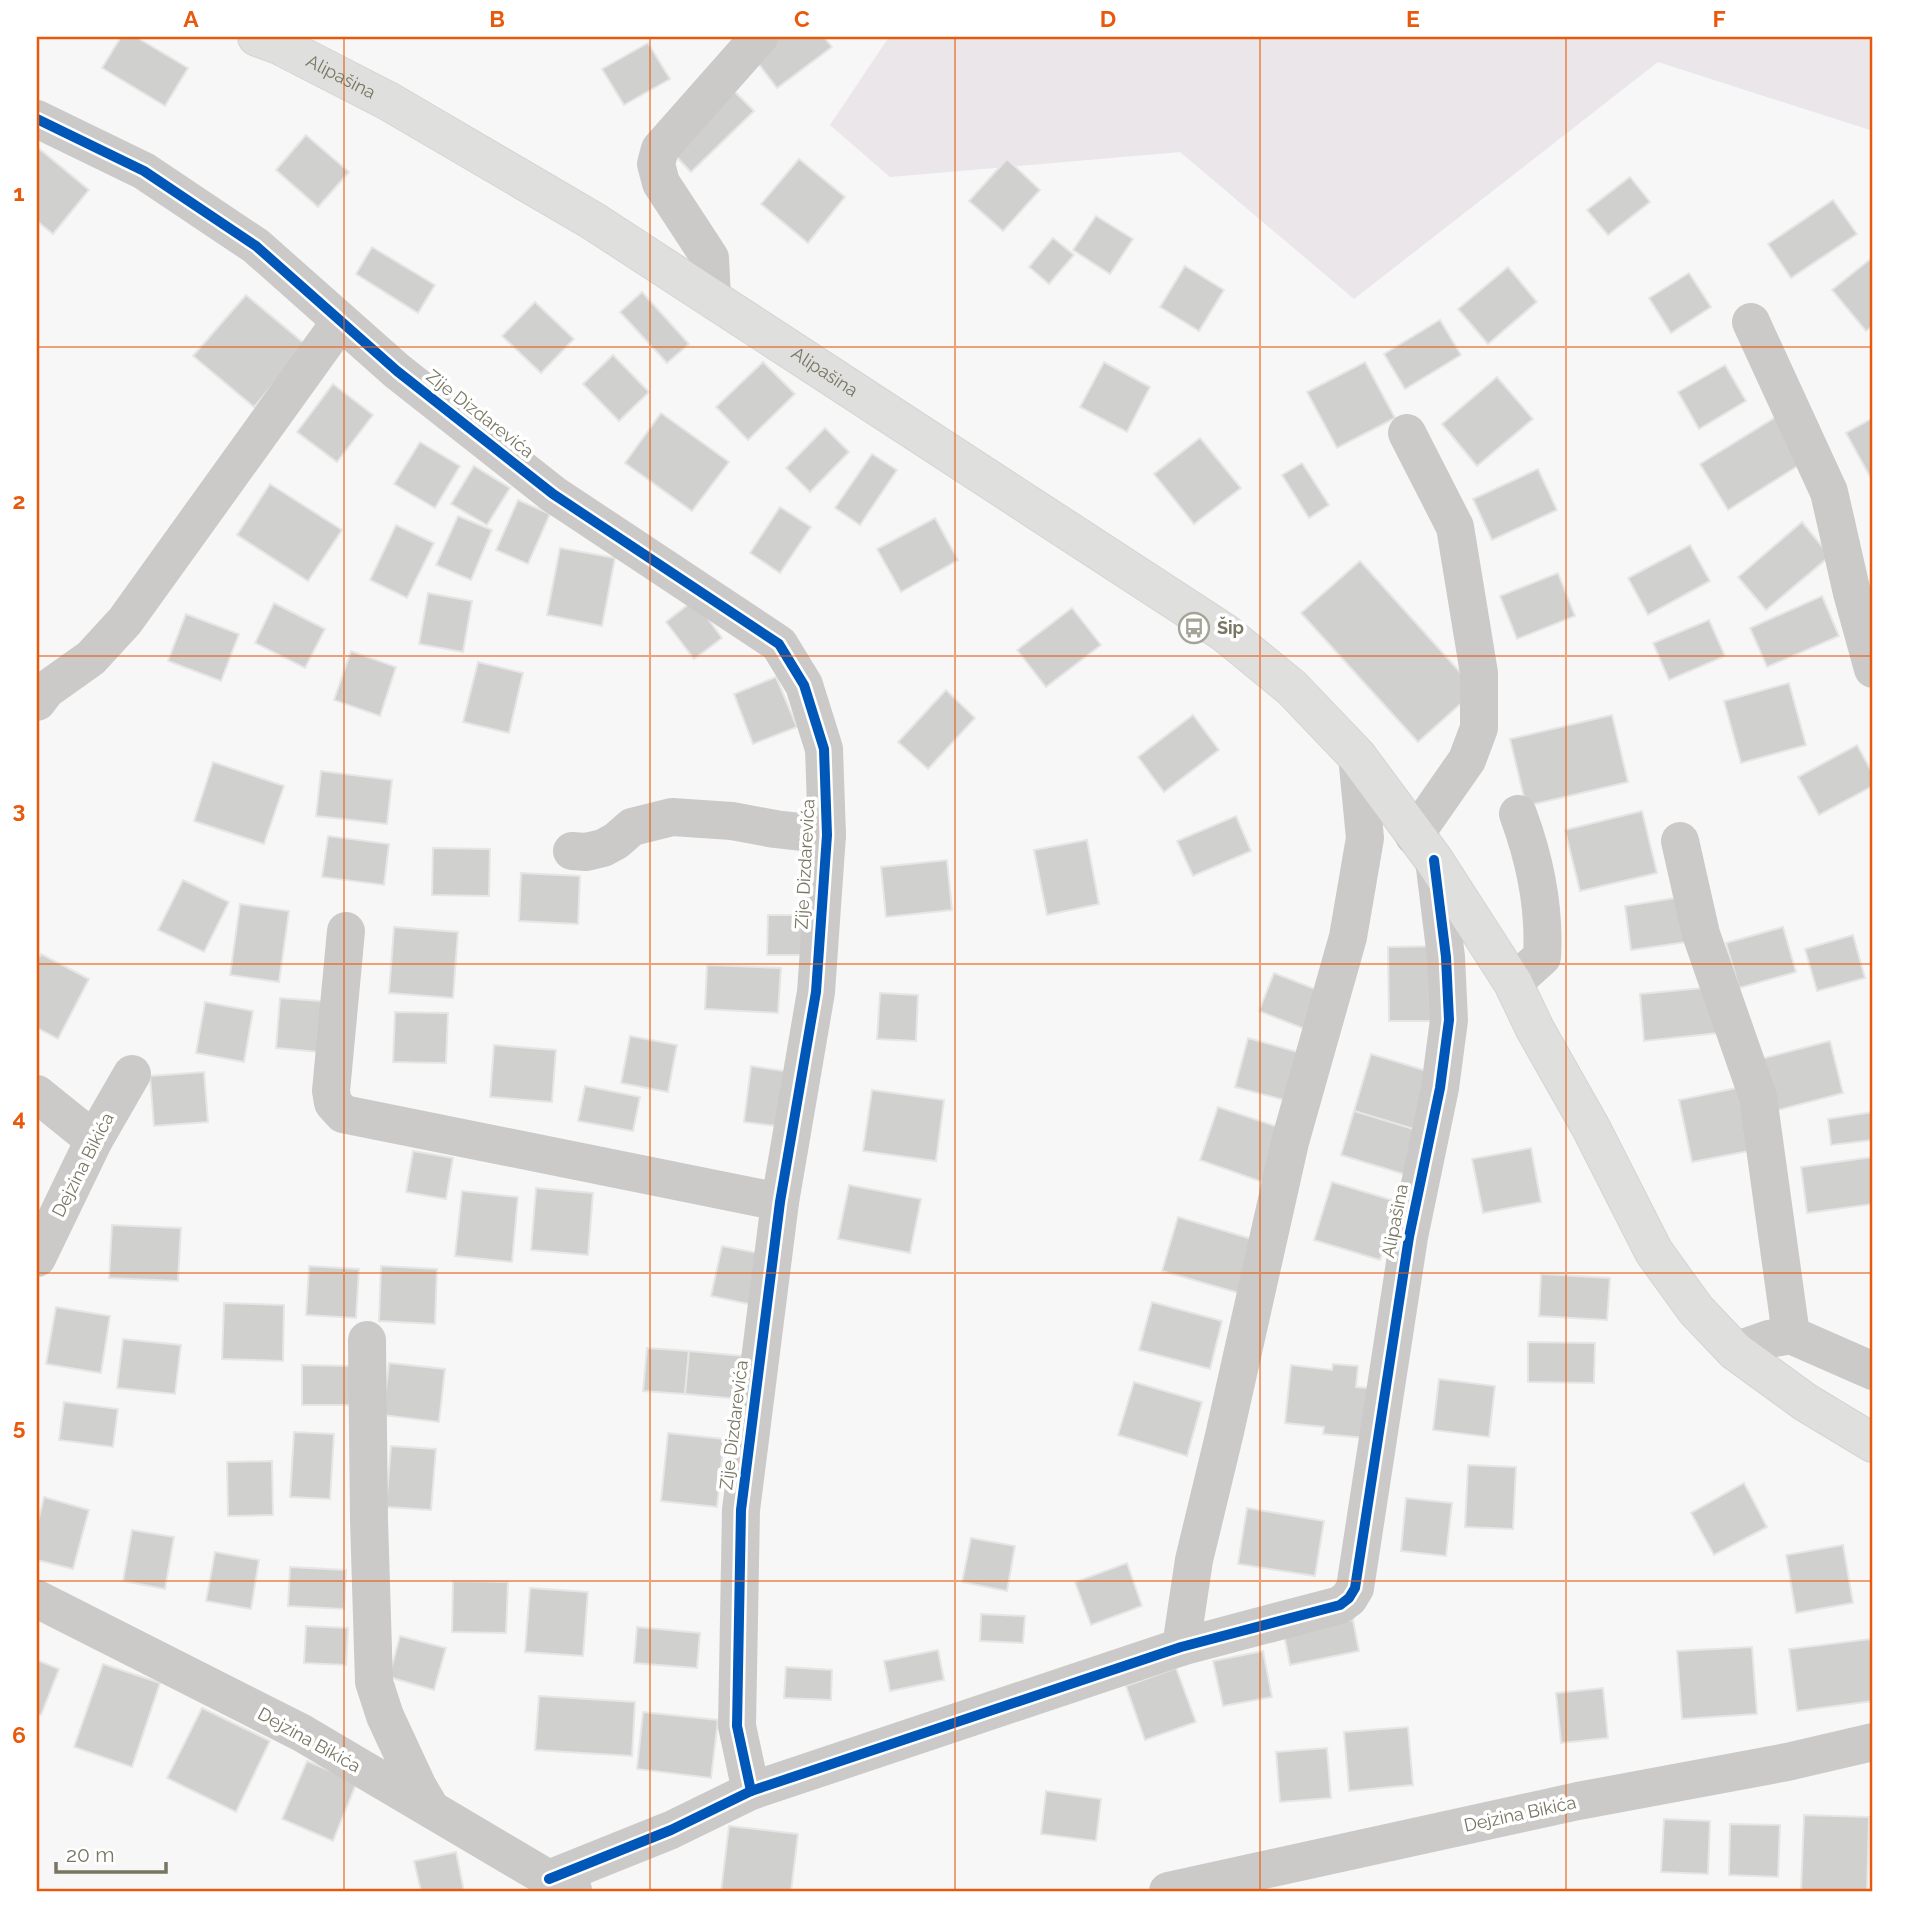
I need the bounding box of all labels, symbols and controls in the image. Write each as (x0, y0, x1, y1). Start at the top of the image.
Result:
text: A (183, 5, 199, 32)
text: B (489, 5, 505, 32)
text: C (794, 5, 810, 32)
text: D (1100, 5, 1116, 32)
text: E (1406, 5, 1420, 32)
text: F (1712, 5, 1726, 32)
street label: Alipašina (303, 50, 379, 103)
text: 1 (13, 179, 25, 206)
street label: Alipašina (788, 342, 862, 401)
street label: Zije Dizdarevića (422, 365, 538, 462)
text: 2 (13, 487, 25, 514)
bus stop icon: Šip (1177, 611, 1211, 645)
place label: Šip (1217, 616, 1244, 638)
text: 3 (13, 796, 25, 823)
street label: Zije Dizdarevića (791, 798, 818, 930)
text: 4 (12, 1104, 26, 1131)
street label: Dejzina Bikića (47, 1109, 118, 1220)
street label: Alipašina (1377, 1182, 1412, 1260)
street label: Zije Dizdarevića (715, 1359, 752, 1491)
text: 5 (13, 1413, 26, 1440)
street label: Dejzina Bikića (254, 1703, 364, 1776)
text: 6 (12, 1721, 26, 1748)
street label: Dejzina Bikića (1462, 1791, 1578, 1836)
scale bar (56, 1830, 166, 1874)
text: 20 m (66, 1842, 114, 1867)

